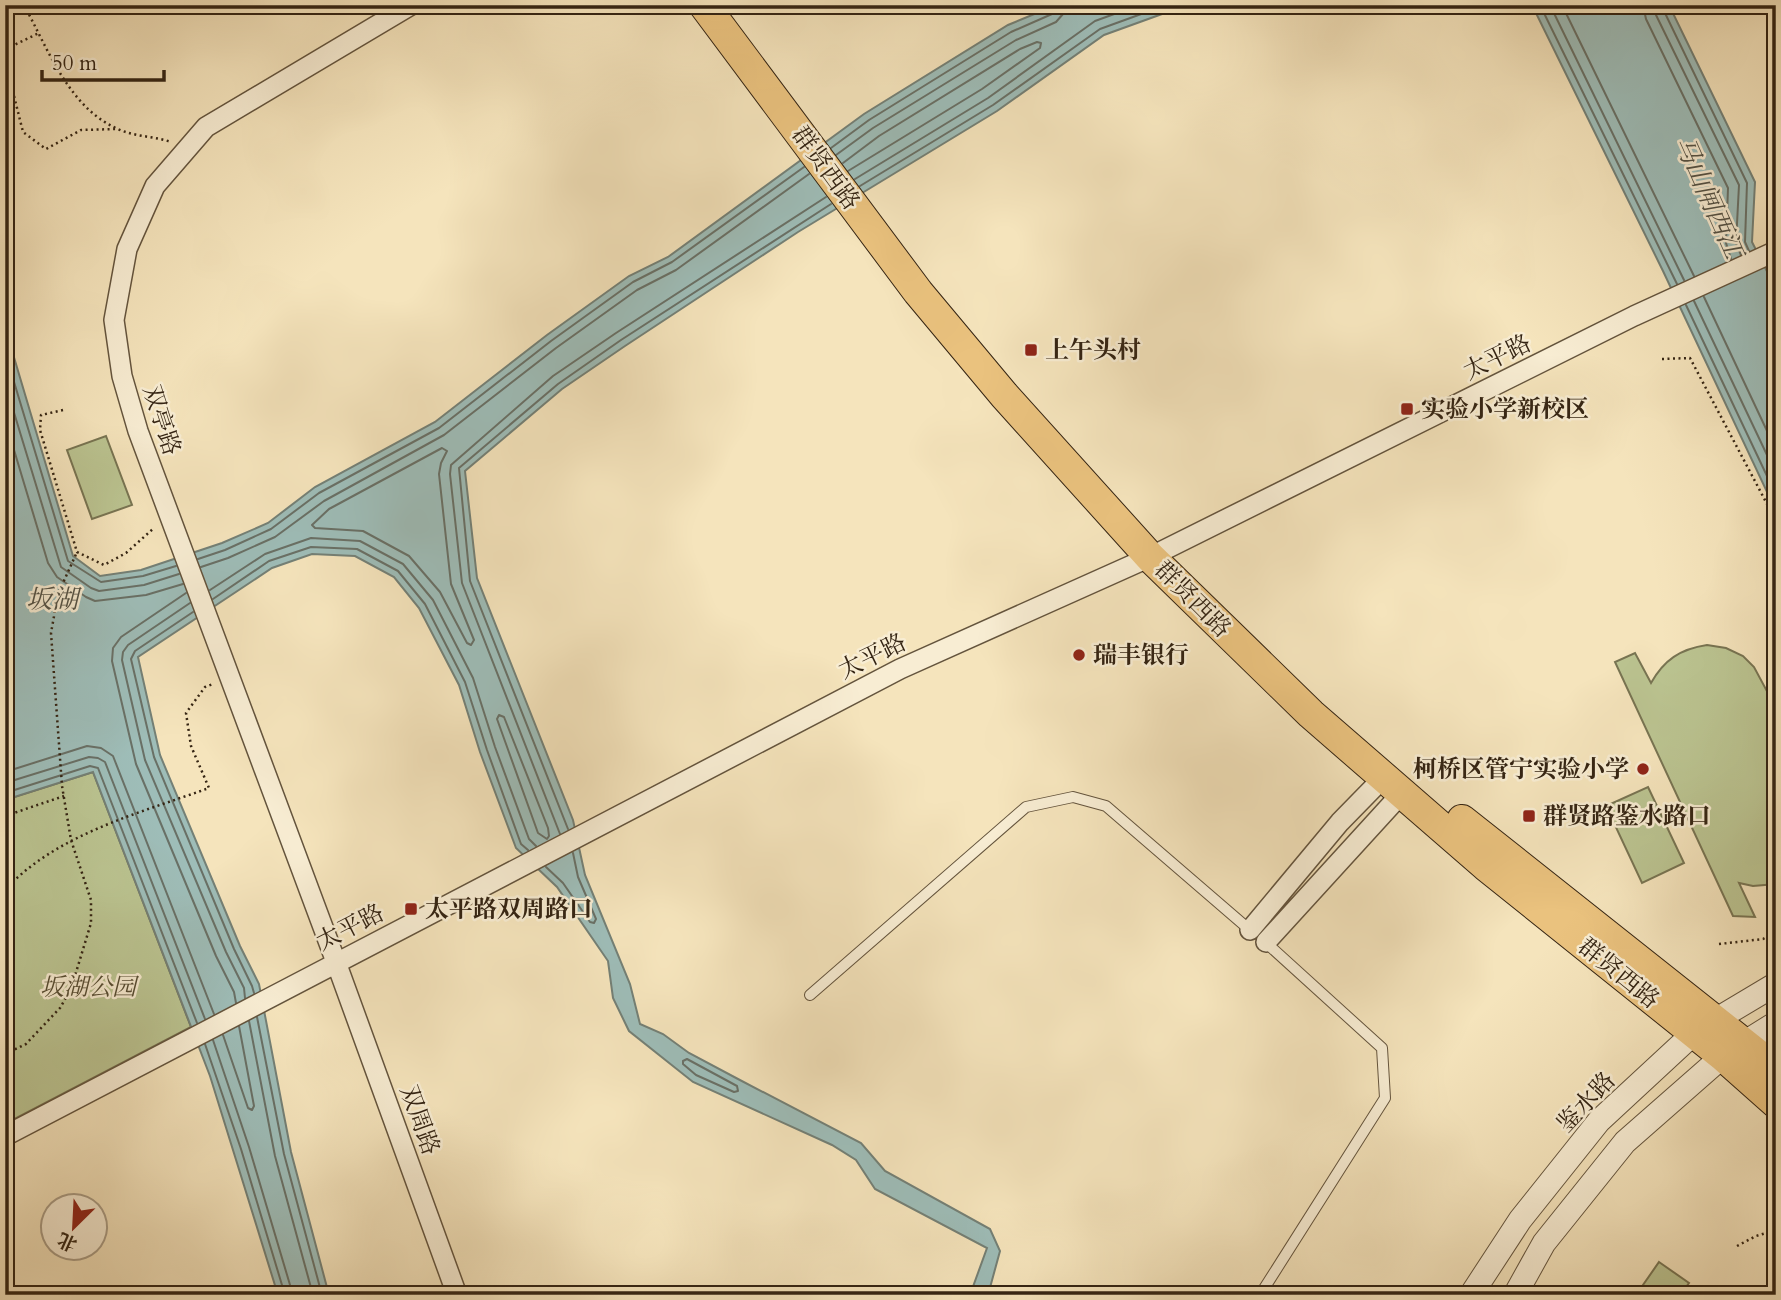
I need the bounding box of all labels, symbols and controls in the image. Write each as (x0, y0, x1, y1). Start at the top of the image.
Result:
scale bar (42, 38, 164, 82)
text: 50 m (52, 49, 97, 78)
street label: 群贤西路 (784, 120, 867, 217)
water label: 马山闸西江 (1666, 131, 1753, 267)
street label: 太平路 (1458, 327, 1537, 388)
place label: 上午头村 (1045, 334, 1141, 367)
marker: 上午头村 (1023, 342, 1039, 358)
street label: 双亭路 (135, 381, 188, 459)
place label: 实验小学新校区 (1421, 393, 1589, 426)
marker: 实验小学新校区 (1399, 401, 1415, 417)
street label: 群贤西路 (1147, 554, 1238, 645)
water label: 坂湖 (26, 582, 82, 617)
street label: 太平路 (833, 626, 912, 687)
place label: 瑞丰银行 (1093, 639, 1189, 672)
marker: 瑞丰银行 (1071, 647, 1087, 663)
place label: 柯桥区管宁实验小学 (1413, 753, 1629, 786)
marker: 柯桥区管宁实验小学 (1635, 761, 1651, 777)
place label: 群贤路鉴水路口 (1543, 800, 1711, 833)
marker: 群贤路鉴水路口 (1521, 808, 1537, 824)
place label: 太平路双周路口 (425, 893, 593, 926)
street label: 太平路 (311, 896, 390, 958)
marker: 太平路双周路口 (403, 901, 419, 917)
street label: 群贤西路 (1571, 930, 1666, 1016)
park label: 坂湖公园 (40, 971, 140, 1004)
street label: 鉴水路 (1550, 1065, 1623, 1140)
street label: 双周路 (392, 1081, 447, 1160)
north arrow (38, 1192, 108, 1262)
text: 北 (54, 1226, 81, 1257)

